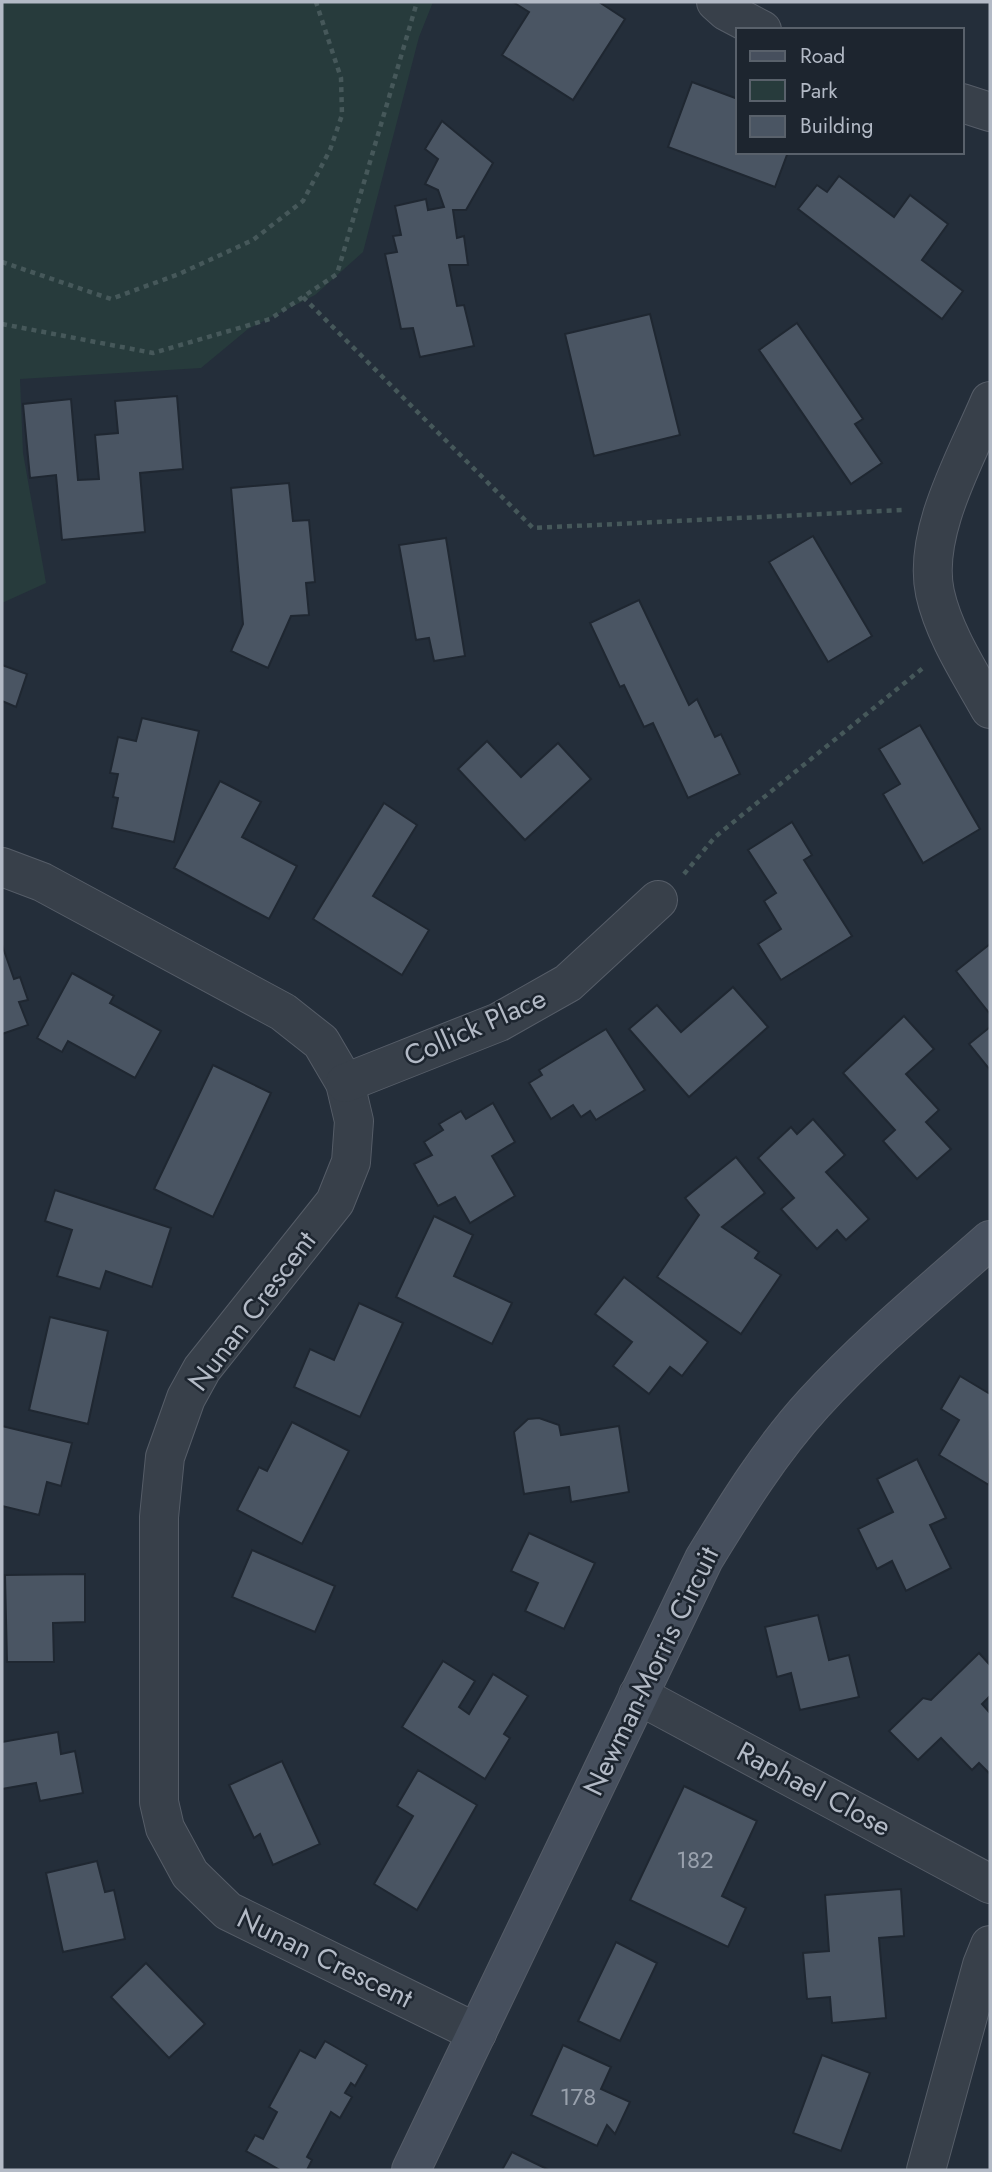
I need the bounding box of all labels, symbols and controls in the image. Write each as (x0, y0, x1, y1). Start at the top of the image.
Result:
legend (736, 28, 964, 154)
text: Road (800, 41, 845, 71)
text: Park (800, 76, 838, 106)
text: Building (800, 111, 873, 141)
street label: Collick Place (397, 977, 553, 1077)
street label: Nunan Crescent (178, 1222, 326, 1400)
street label: Newman-Morris Circuit (573, 1539, 729, 1802)
street label: Raphael Close (730, 1731, 898, 1847)
house number: 182 (676, 1842, 714, 1877)
street label: Nunan Crescent (230, 1898, 420, 2018)
house number: 178 (560, 2079, 596, 2114)

